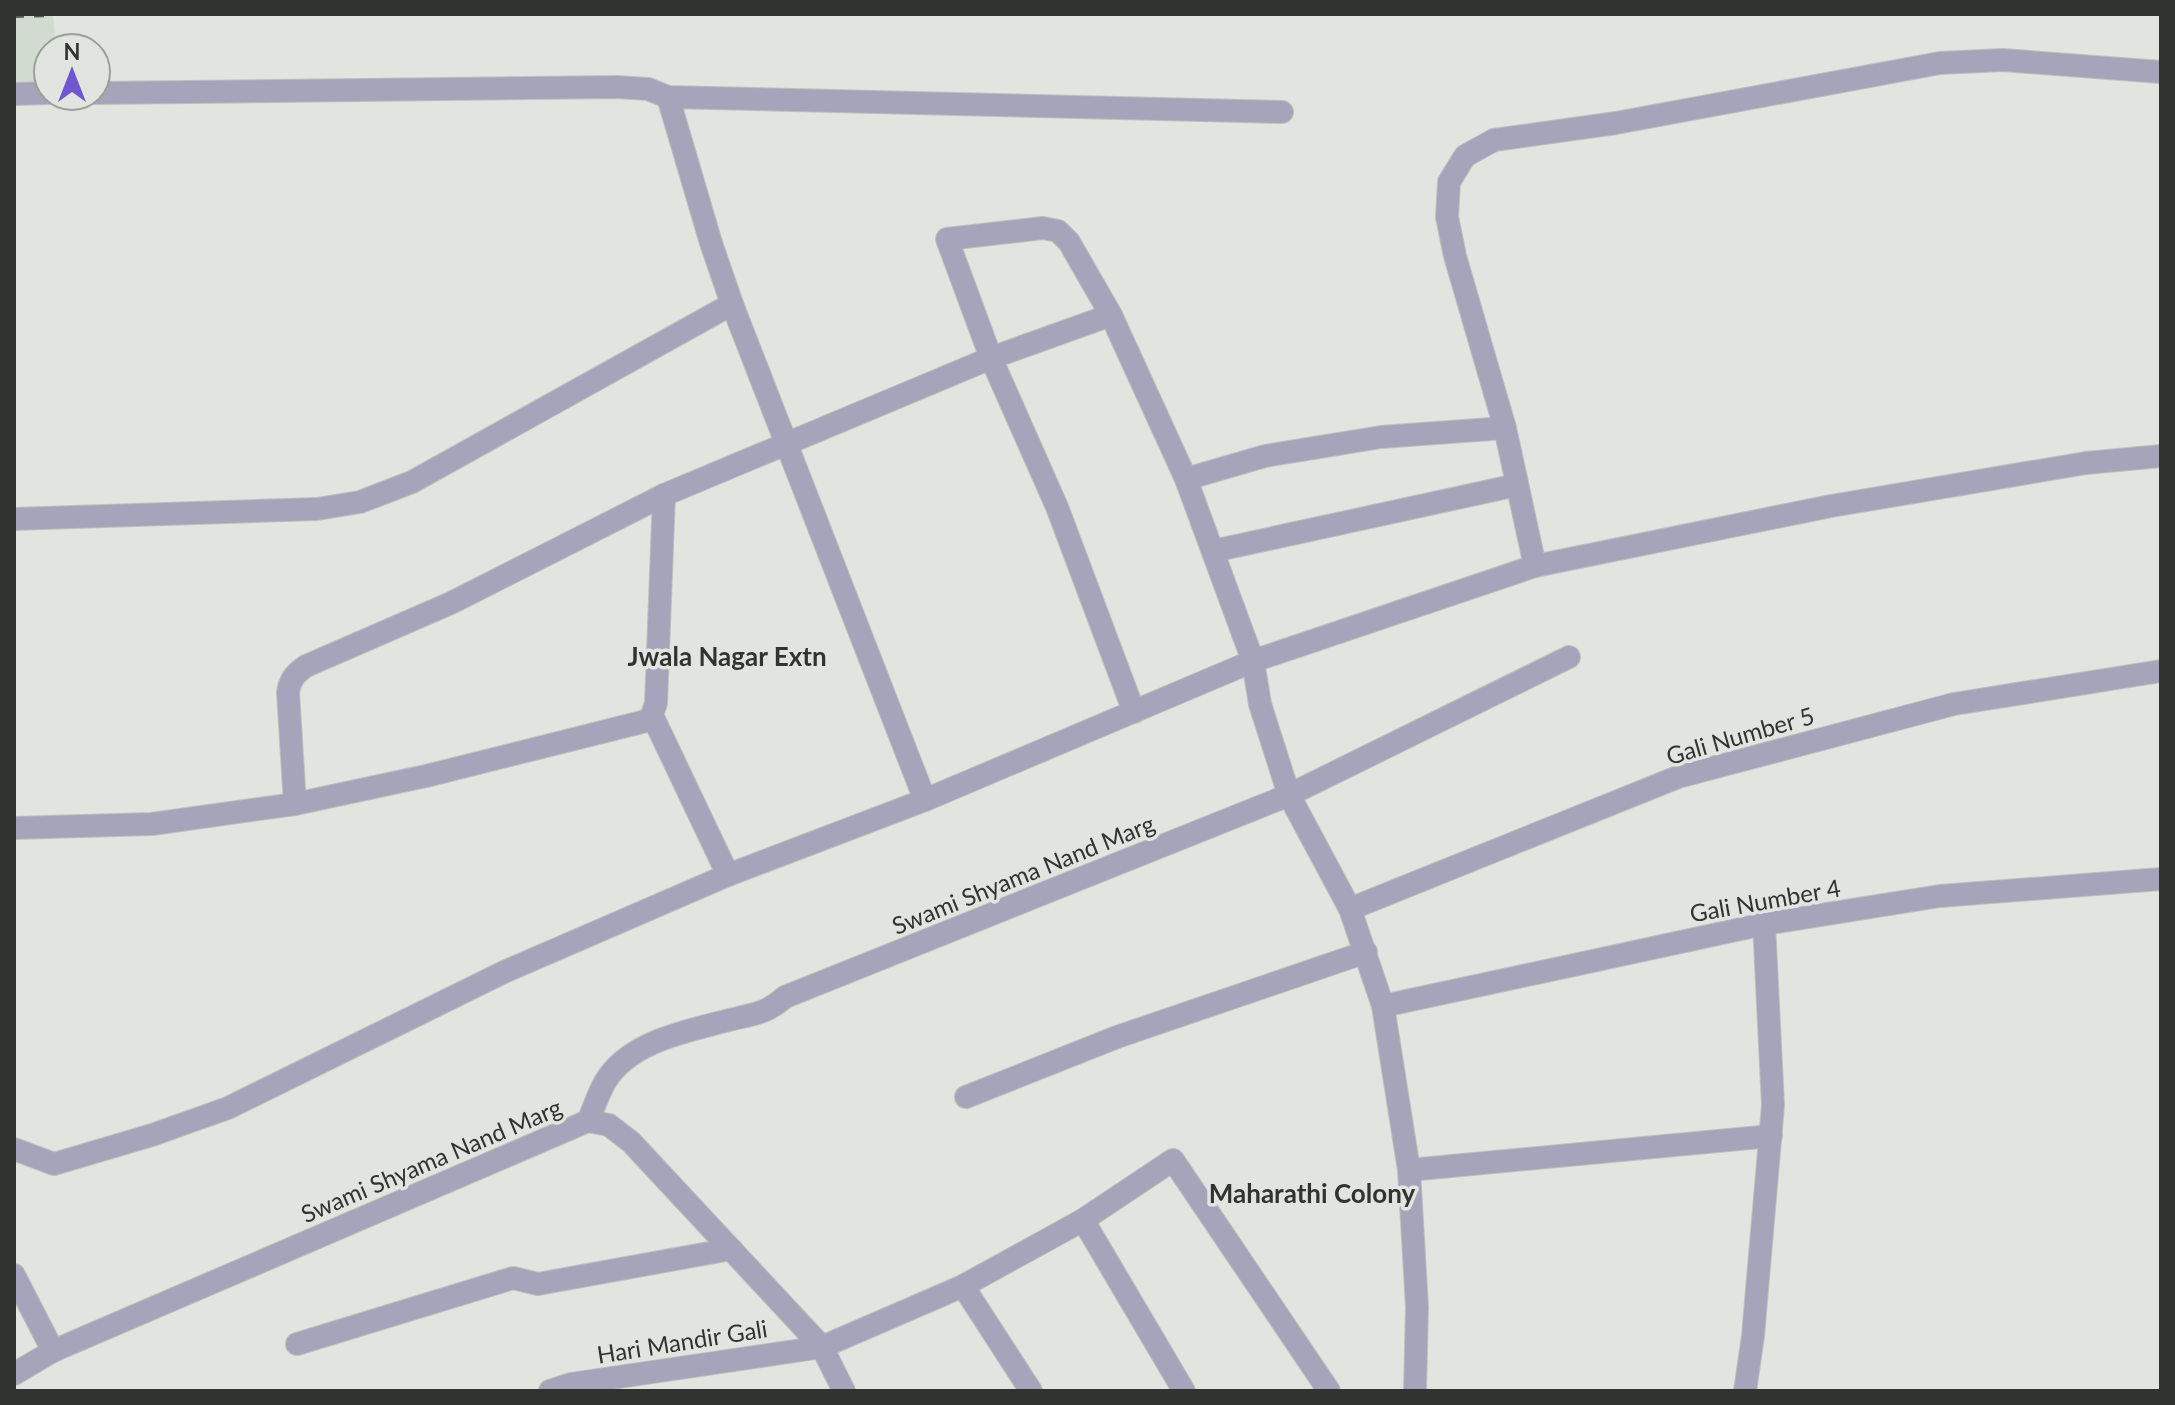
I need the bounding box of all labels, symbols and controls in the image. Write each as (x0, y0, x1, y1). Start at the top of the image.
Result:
north arrow (32, 32, 112, 112)
text: N (64, 38, 80, 65)
district label: Jwala Nagar Extn (627, 640, 827, 672)
street label: Gali Number 5 (1663, 700, 1817, 770)
street label: Swami Shyama Nand Marg (888, 808, 1158, 940)
street label: Gali Number 4 (1687, 872, 1843, 928)
street label: Swami Shyama Nand Marg (296, 1092, 566, 1228)
district label: Maharathi Colony (1209, 1177, 1415, 1209)
street label: Hari Mandir Gali (595, 1313, 769, 1369)

